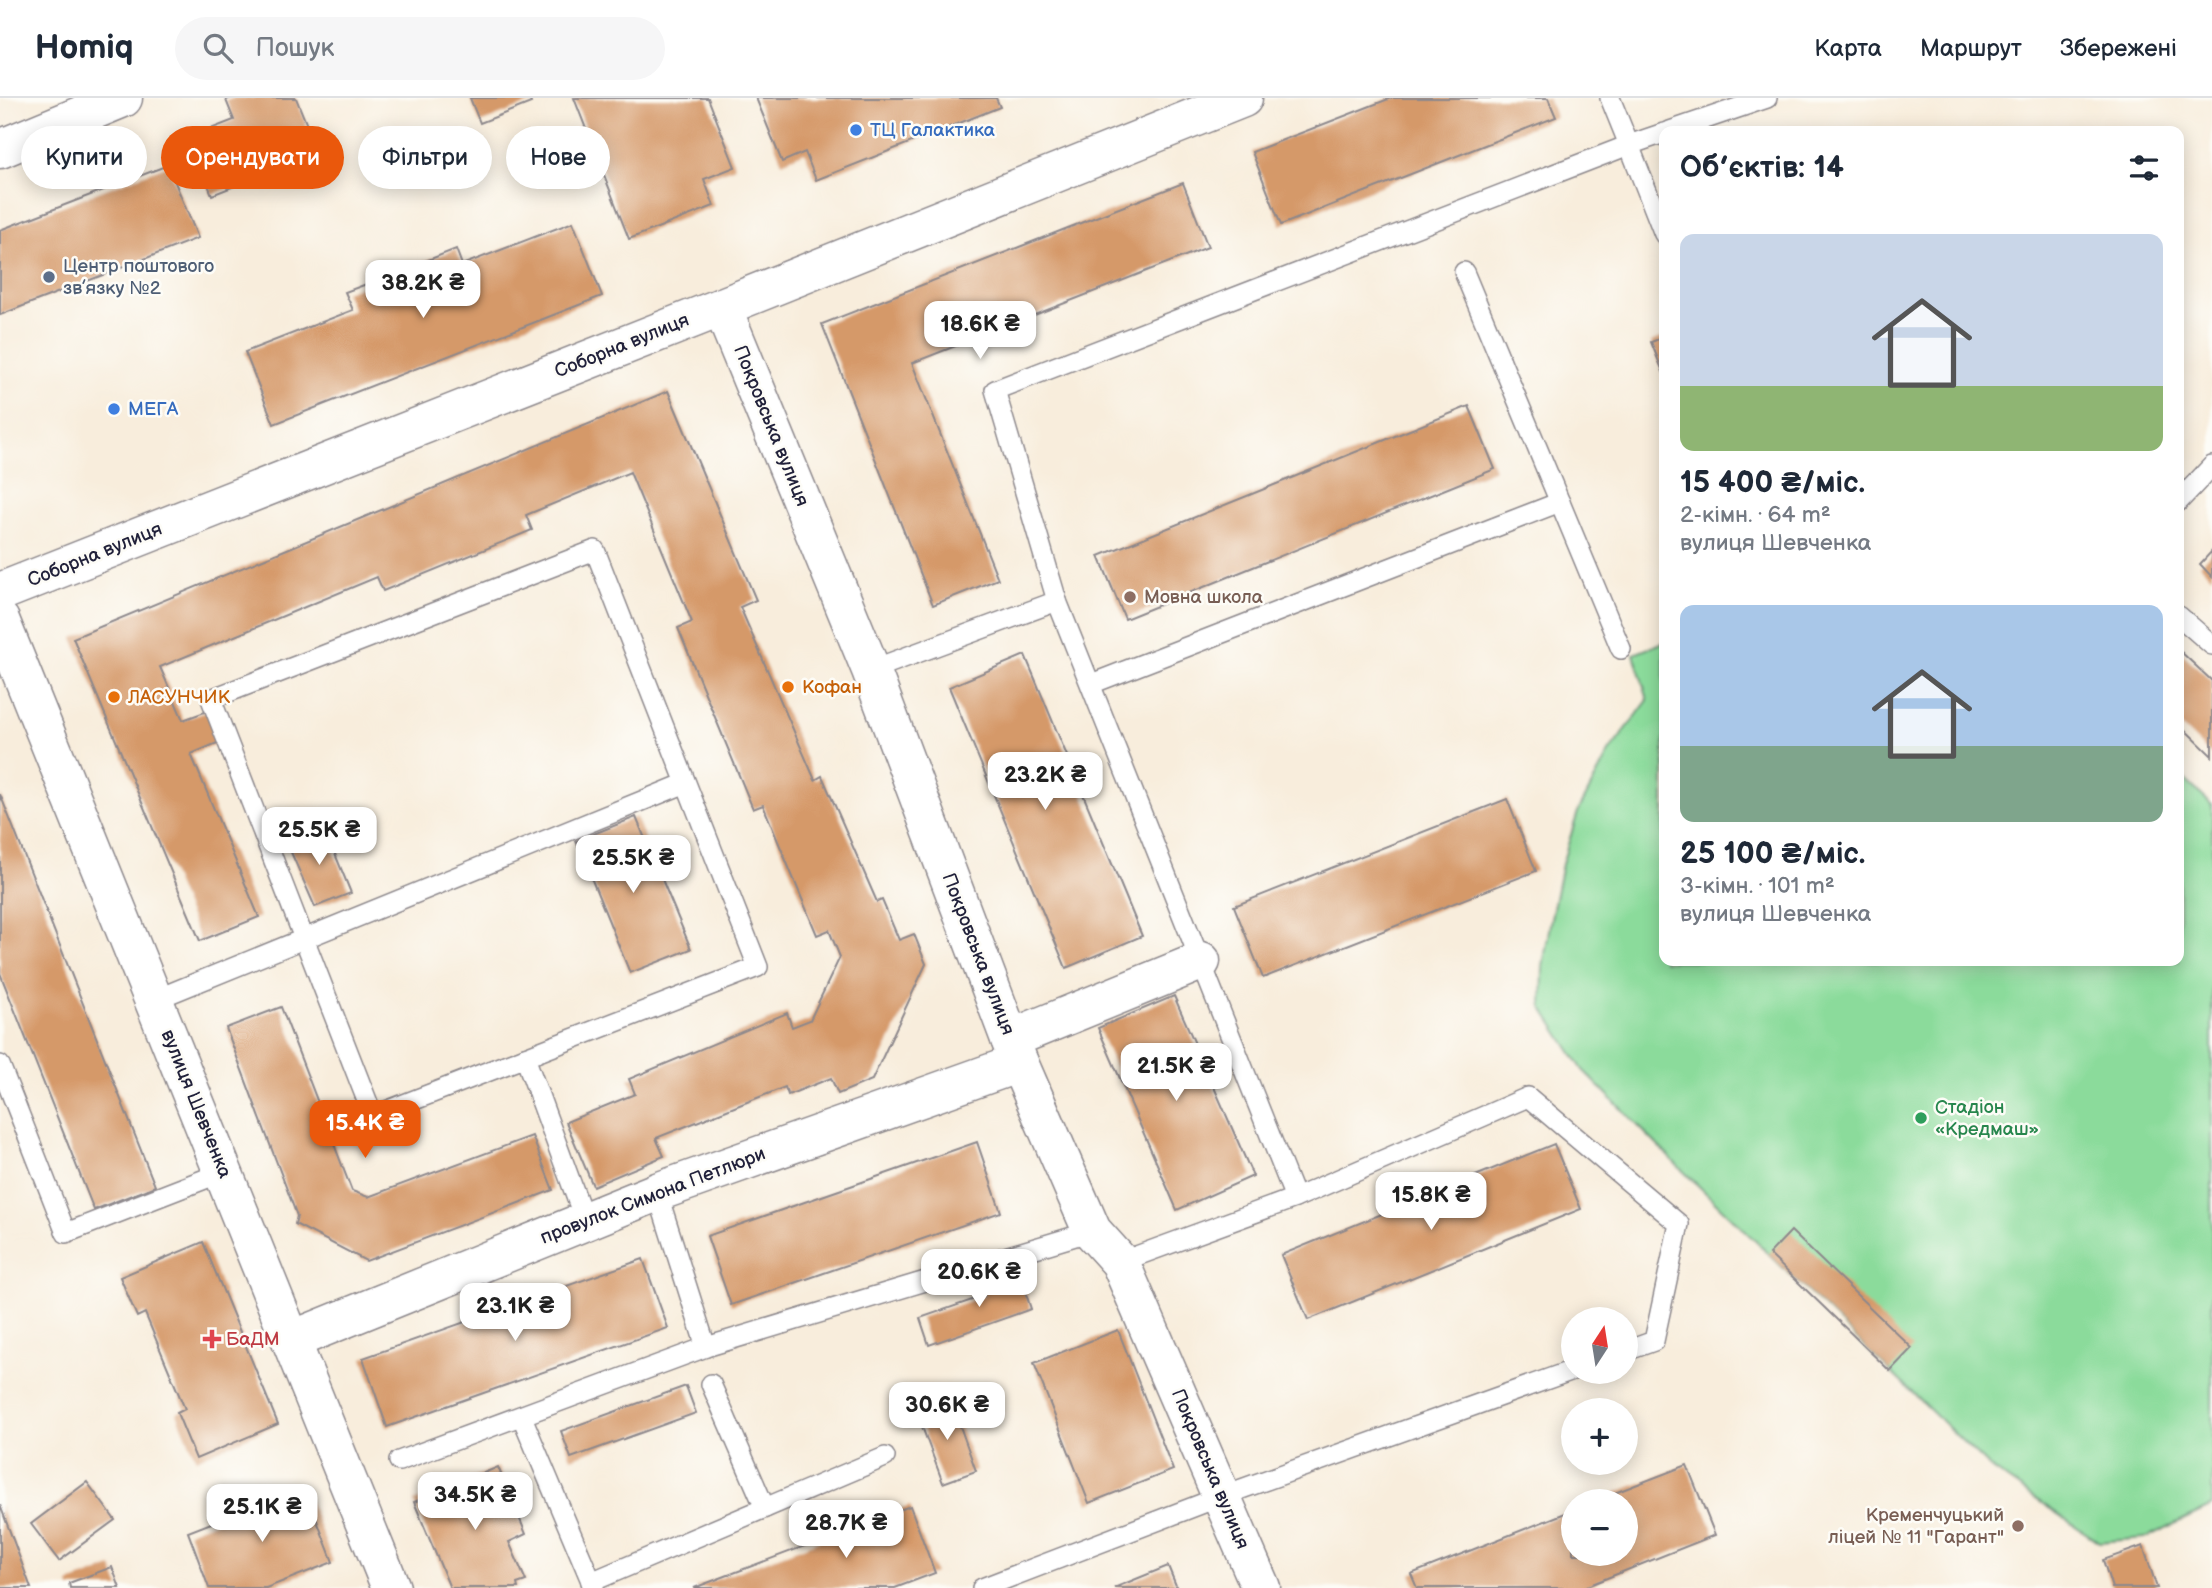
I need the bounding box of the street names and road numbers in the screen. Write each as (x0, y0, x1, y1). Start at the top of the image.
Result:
street label: Соборна вулиця (551, 309, 693, 383)
street label: Покровська вулиця (728, 342, 814, 510)
street label: Соборна вулиця (24, 518, 166, 592)
street label: Покровська вулиця (937, 870, 1019, 1038)
street label: вулиця Шевченка (156, 1026, 236, 1182)
street label: провулок Симона Петлюри (537, 1142, 769, 1250)
street label: Покровська вулиця (1166, 1386, 1254, 1552)

